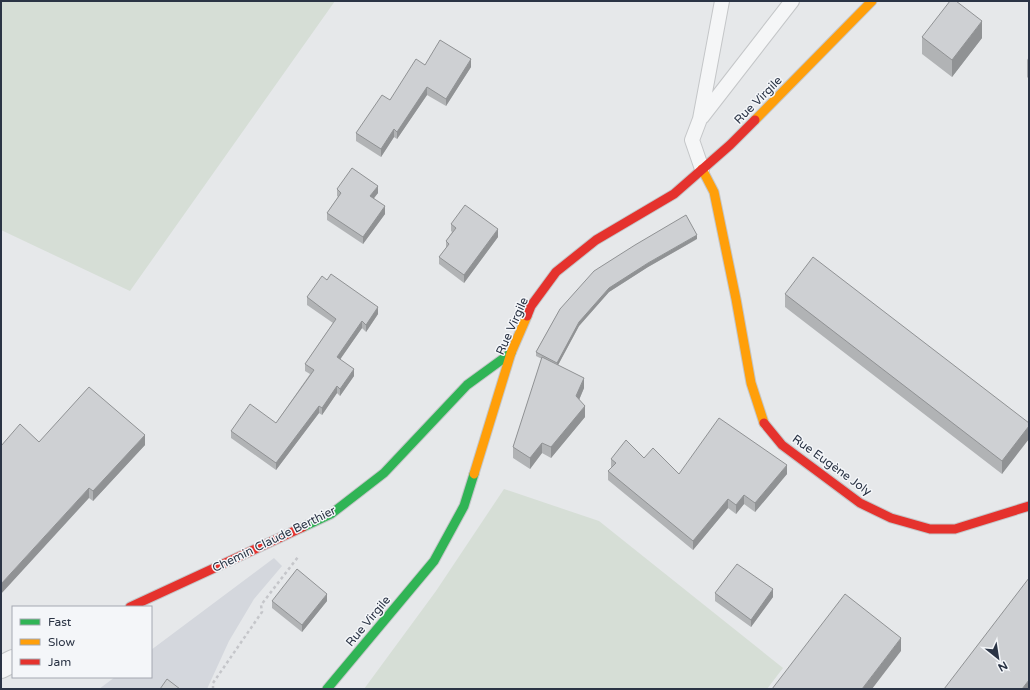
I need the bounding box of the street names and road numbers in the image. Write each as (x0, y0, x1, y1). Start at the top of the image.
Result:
street label: Rue Virgile (731, 73, 785, 127)
street label: Rue Virgile (493, 295, 531, 357)
street label: Rue Eugène Joly (790, 432, 875, 499)
street label: Chemin Claude Berthier (210, 503, 338, 575)
street label: Rue Virgile (343, 593, 393, 649)

